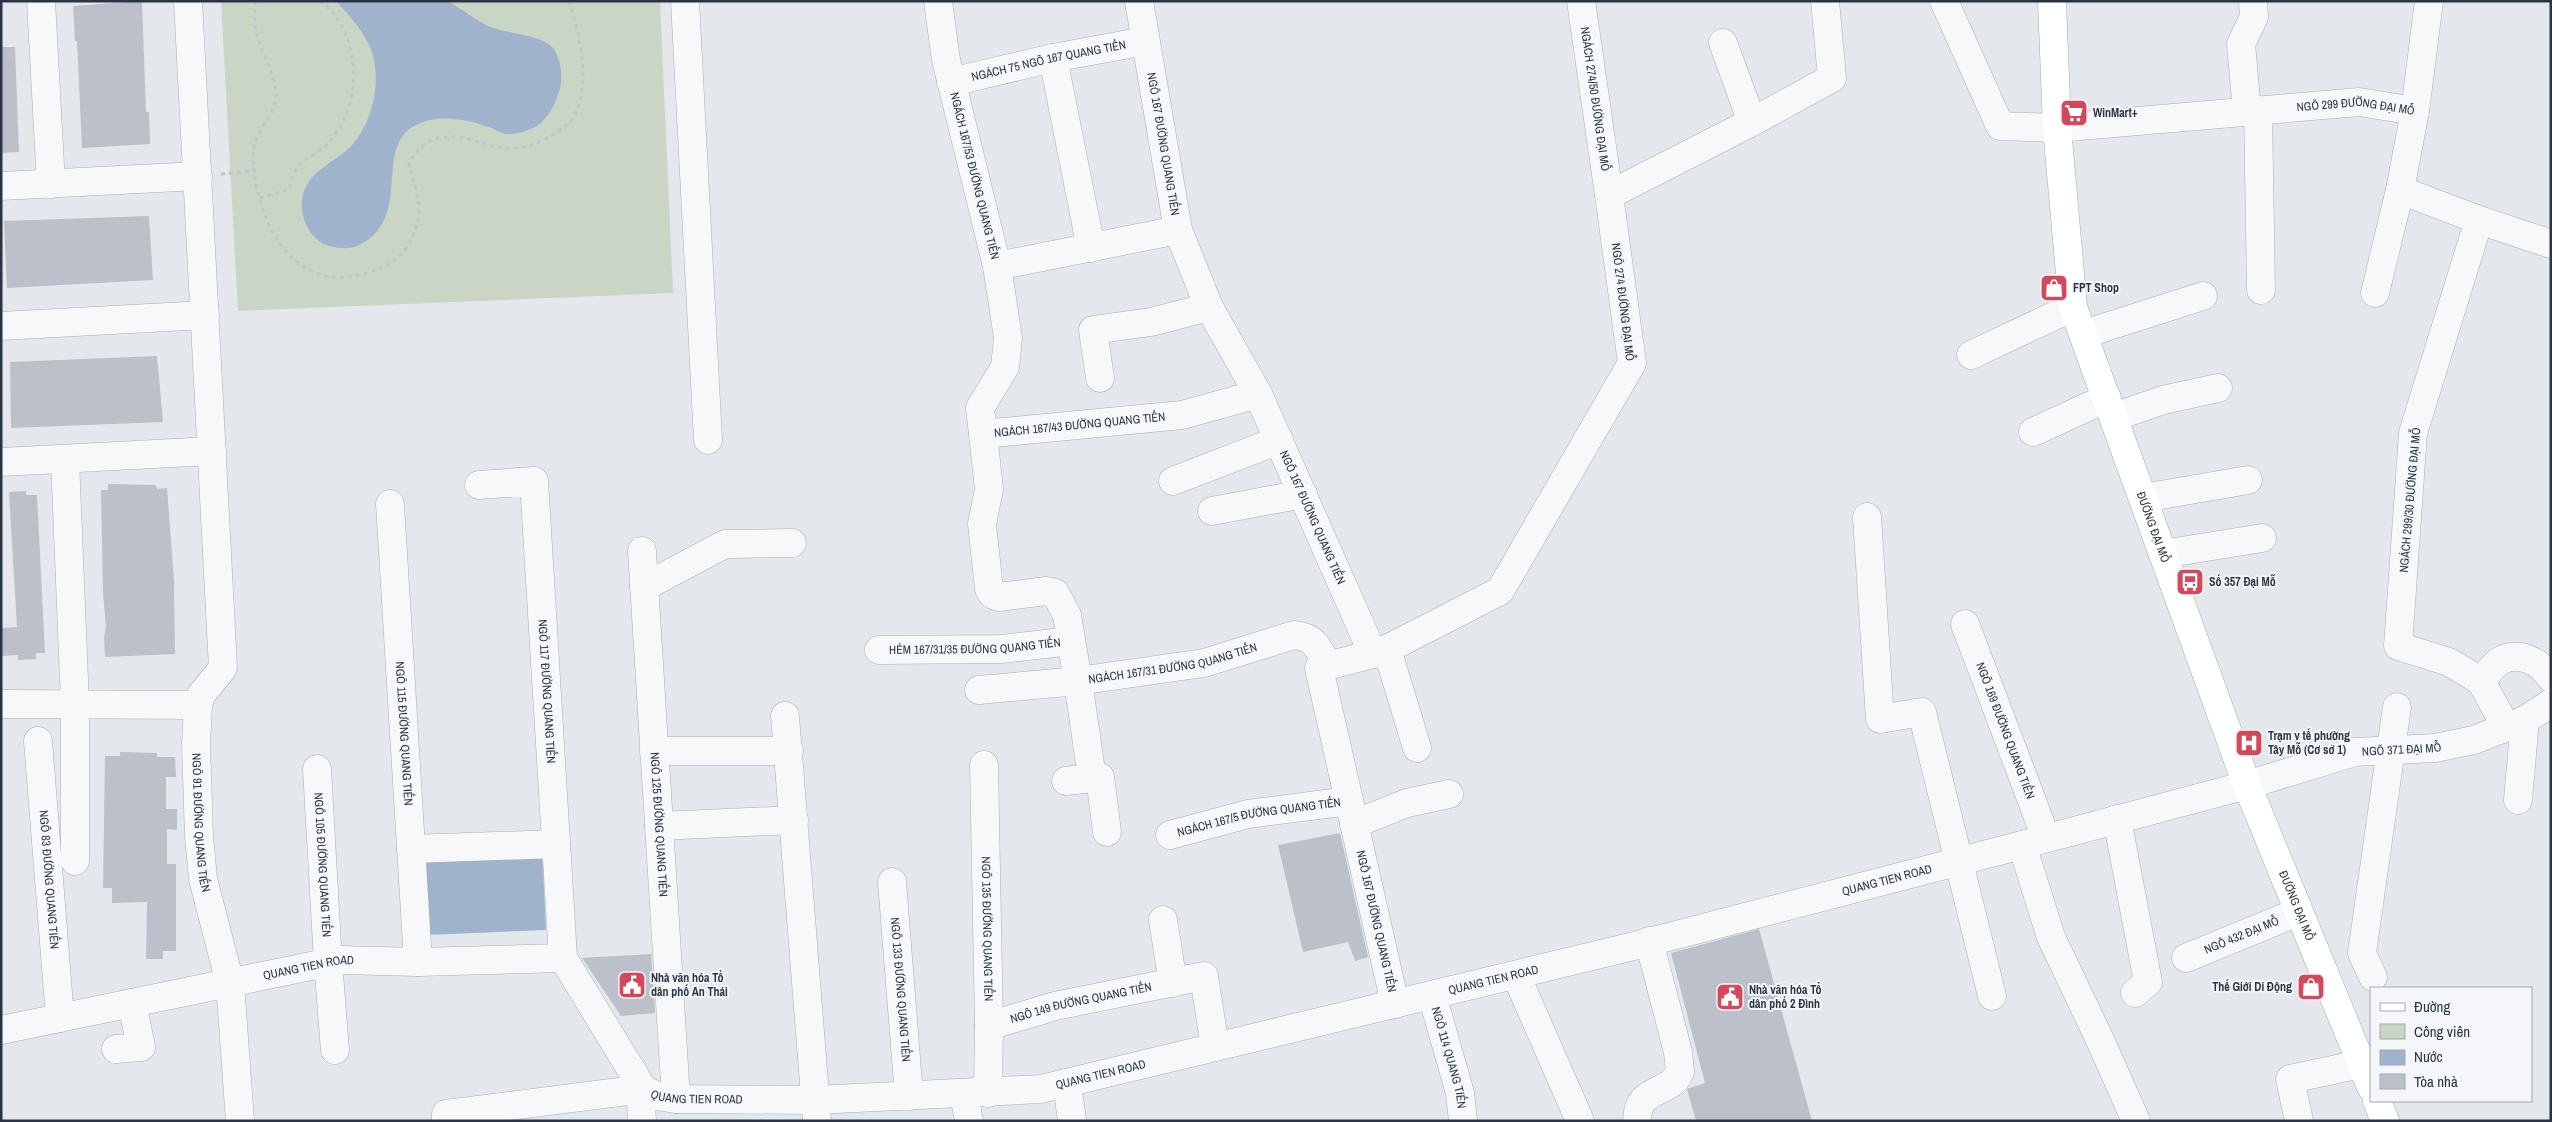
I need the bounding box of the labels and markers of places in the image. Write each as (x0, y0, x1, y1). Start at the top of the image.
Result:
supermarket icon: WinMart+ (2059, 98, 2089, 128)
place label: WinMart+ (2093, 105, 2138, 121)
shop icon: FPT Shop (2039, 273, 2069, 303)
place label: FPT Shop (2073, 280, 2119, 296)
bus stop icon: Số 357 Đại Mỗ (2175, 567, 2205, 597)
place label: Số 357 Đại Mỗ (2209, 574, 2276, 590)
hospital icon: Trạm y tế phường Tây Mỗ (Cơ sở 1) (2234, 728, 2264, 758)
place label: Trạm y tế phường Tây Mỗ (Cơ sở 1) (2268, 728, 2350, 758)
public building icon: Nhà văn hóa Tổ dân phố An Thái (617, 970, 647, 1000)
place label: Nhà văn hóa Tổ dân phố An Thái (651, 970, 728, 1000)
shop icon: Thế Giới Di Động (2296, 972, 2326, 1002)
place label: Thế Giới Di Động (2212, 979, 2292, 995)
public building icon: Nhà văn hóa Tổ dân phố 2 Đình (1715, 982, 1745, 1012)
place label: Nhà văn hóa Tổ dân phố 2 Đình (1749, 982, 1822, 1012)

